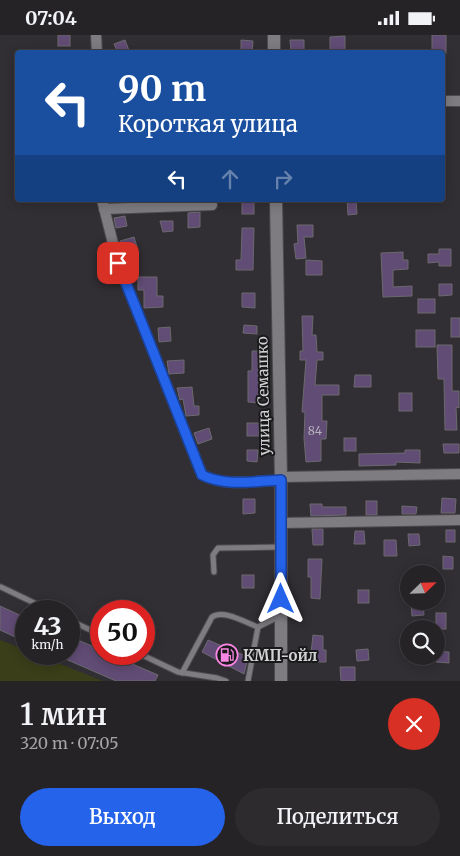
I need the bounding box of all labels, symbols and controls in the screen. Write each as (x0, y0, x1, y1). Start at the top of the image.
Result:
text: 07:04 (25, 6, 77, 30)
text: 90 m (118, 67, 206, 111)
icon: left (35, 70, 100, 135)
text: Короткая улица (118, 110, 298, 138)
icon: left (163, 165, 191, 193)
icon: ahead (216, 165, 244, 193)
icon: right (269, 165, 297, 193)
pin (97, 242, 139, 284)
icon: arrive (104, 249, 132, 277)
street label: улица Семашко (252, 336, 274, 456)
house number: 84 (308, 423, 323, 438)
north arrow (400, 565, 445, 610)
map controls (400, 565, 445, 665)
position arrow (254, 572, 306, 624)
speed limit sign: 50 (90, 600, 155, 665)
text: 43 (33, 610, 62, 642)
button: search (400, 620, 445, 665)
text: km/h (32, 637, 63, 652)
fuel station icon: КМП-ойл (215, 643, 239, 667)
place label: КМП-ойл (243, 646, 317, 665)
text: 1 мин (20, 695, 107, 733)
button: close (388, 698, 440, 750)
text: 320 m · 07:05 (20, 733, 119, 753)
button: Выход (20, 788, 225, 846)
button: Поделиться (235, 788, 440, 846)

